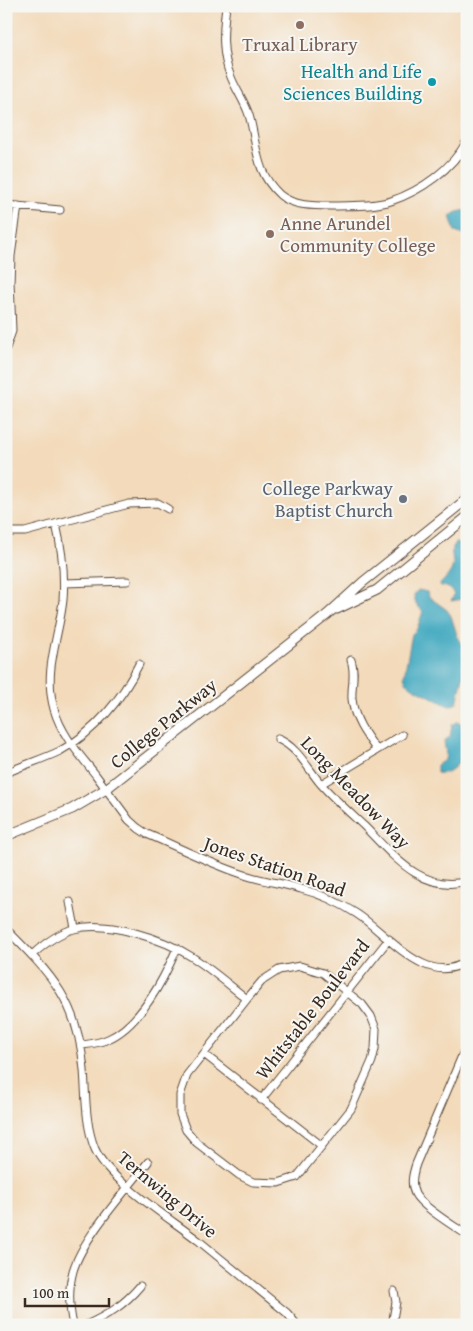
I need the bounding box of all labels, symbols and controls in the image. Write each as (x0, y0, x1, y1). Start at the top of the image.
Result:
marker: Truxal Library (294, 19, 306, 31)
place label: Truxal Library (242, 30, 358, 58)
place label: Health and Life Sciences Building (283, 57, 423, 107)
marker: Health and Life Sciences Building (426, 76, 438, 88)
place label: Anne Arundel Community College (280, 209, 436, 259)
marker: Anne Arundel Community College (264, 228, 276, 240)
place label: College Parkway Baptist Church (263, 474, 394, 524)
marker: College Parkway Baptist Church (397, 493, 409, 505)
street label: College Parkway (103, 671, 223, 775)
street label: Long Meadow Way (295, 729, 418, 855)
street label: Jones Station Road (198, 828, 350, 904)
street label: Whitstable Boulevard (248, 932, 376, 1085)
street label: Ternwing Drive (112, 1144, 224, 1244)
scale bar (25, 1276, 109, 1308)
text: 100 m (32, 1282, 70, 1303)

